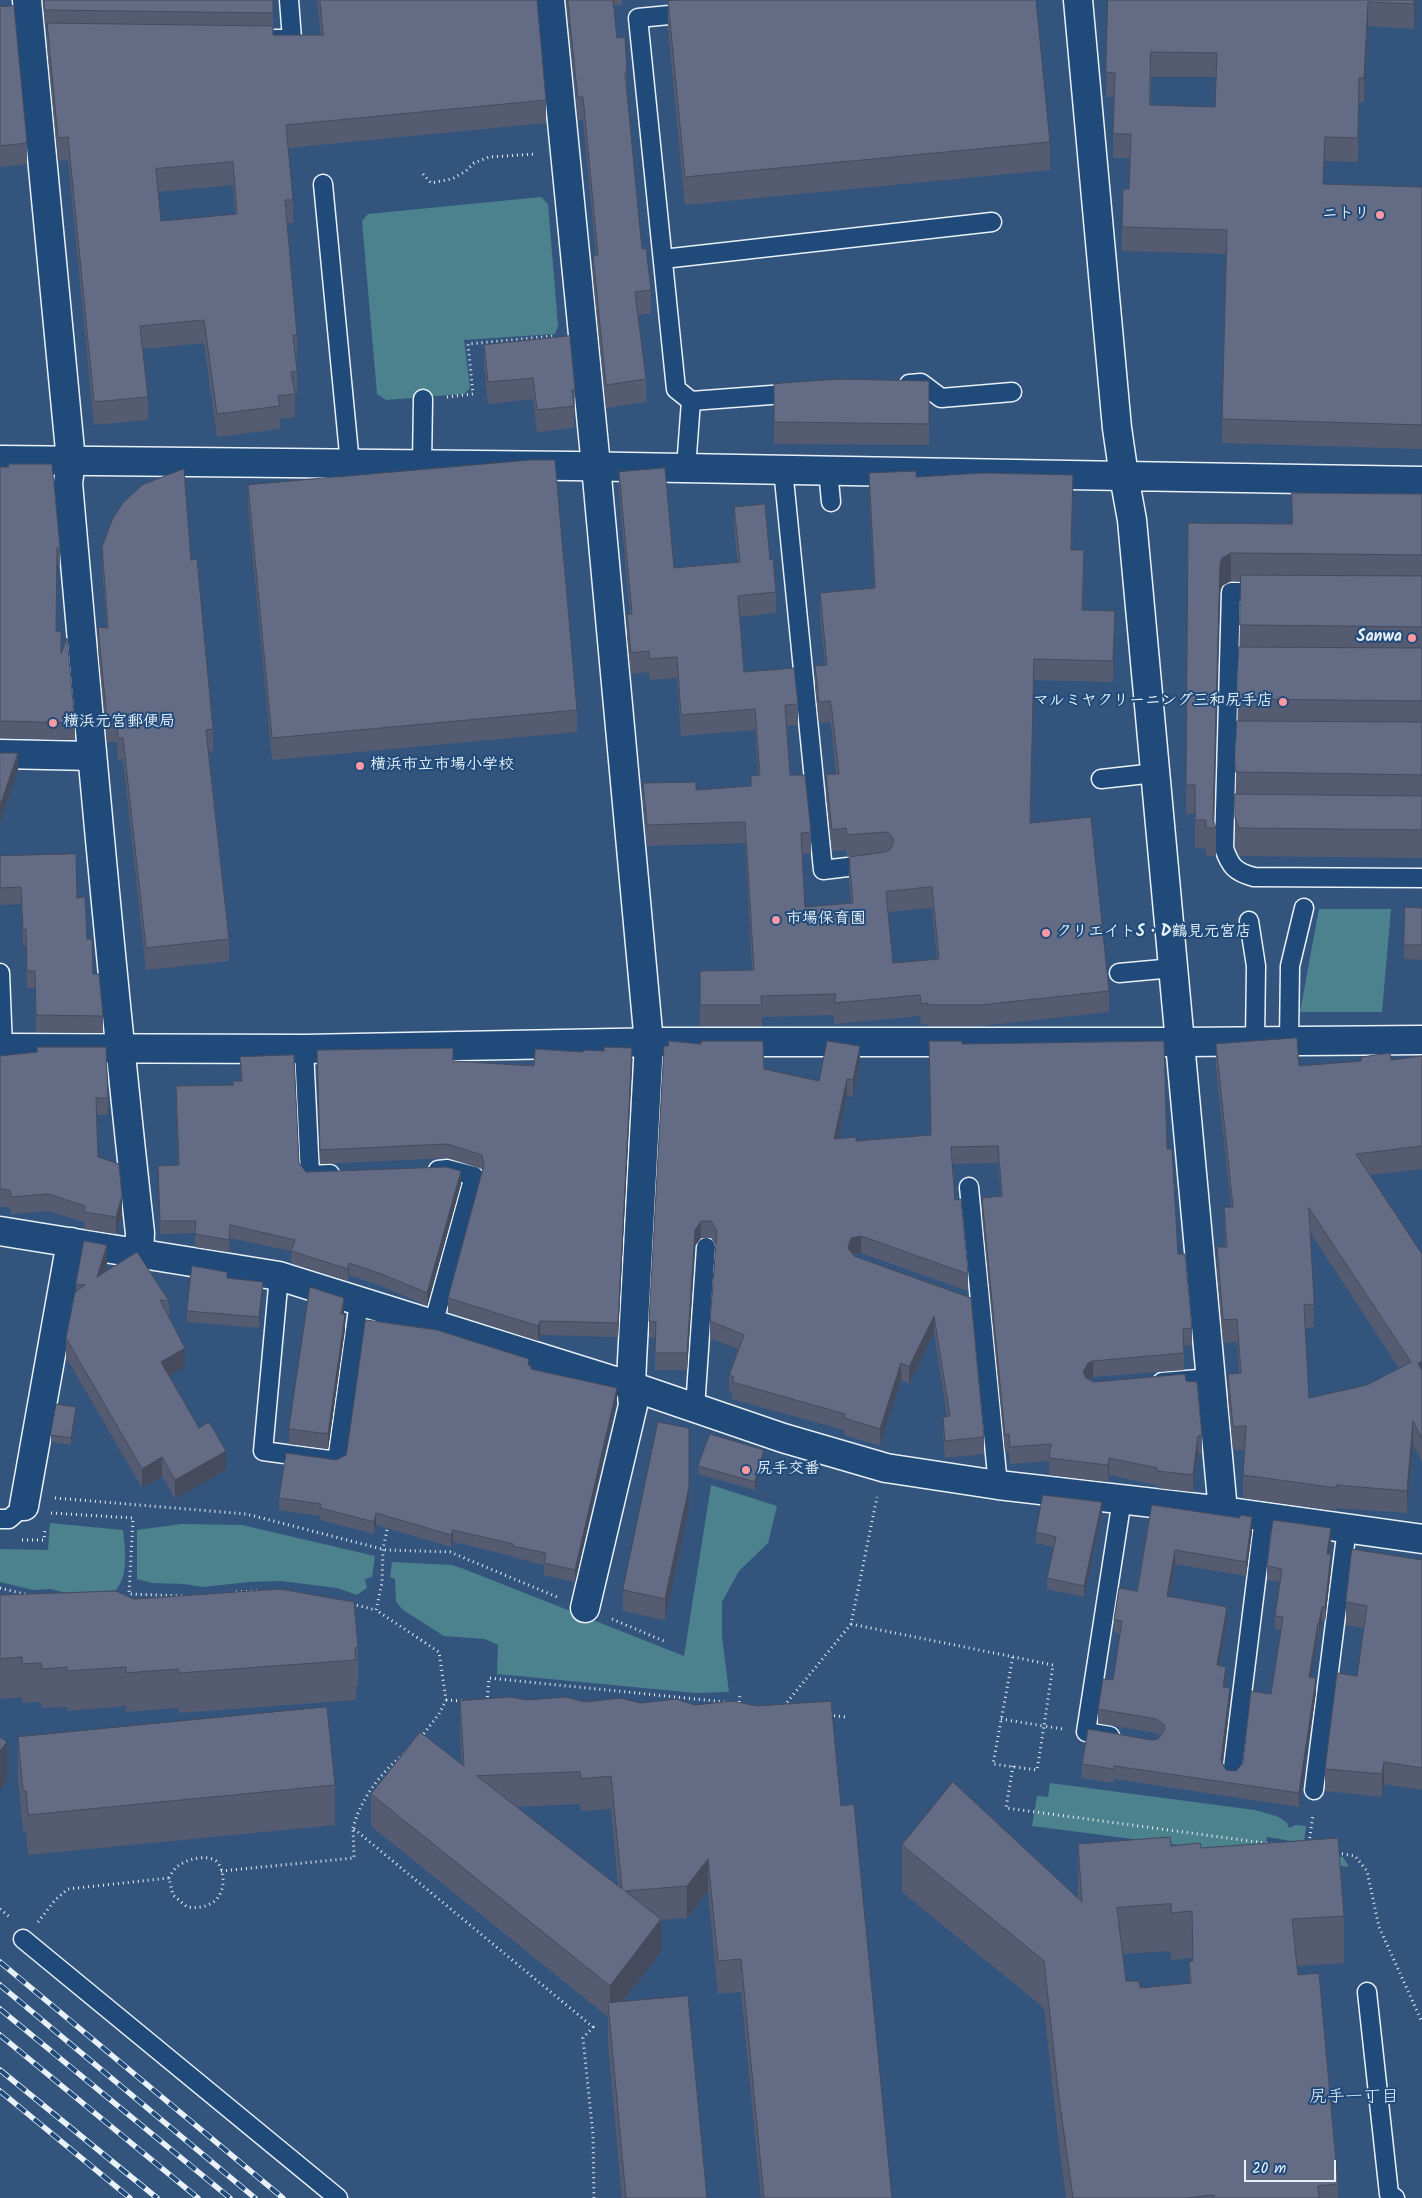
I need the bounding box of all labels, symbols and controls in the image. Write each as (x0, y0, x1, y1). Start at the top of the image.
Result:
place label: ニトリ (1322, 205, 1370, 225)
marker: ニトリ (1374, 209, 1386, 221)
place label: Sanwa (1357, 628, 1402, 648)
marker: Sanwa (1406, 632, 1418, 644)
place label: マルミヤクリーニング三和尻手店 (1033, 692, 1273, 712)
marker: マルミヤクリーニング三和尻手店 (1277, 696, 1289, 708)
place label: 横浜元宮郵便局 (63, 713, 175, 733)
marker: 横浜元宮郵便局 (47, 717, 59, 729)
place label: 横浜市立市場小学校 (370, 756, 514, 776)
marker: 横浜市立市場小学校 (354, 760, 366, 772)
place label: 市場保育園 (786, 910, 866, 930)
marker: 市場保育園 (770, 914, 782, 926)
place label: クリエイトS・D鶴見元宮店 (1056, 923, 1251, 943)
marker: クリエイトS・D鶴見元宮店 (1040, 927, 1052, 939)
place label: 尻手交番 (756, 1460, 820, 1480)
marker: 尻手交番 (740, 1464, 752, 1476)
district label: 尻手一丁目 (1309, 2088, 1399, 2110)
scale bar (1247, 2150, 1340, 2182)
text: 20 m (1252, 2157, 1286, 2181)

